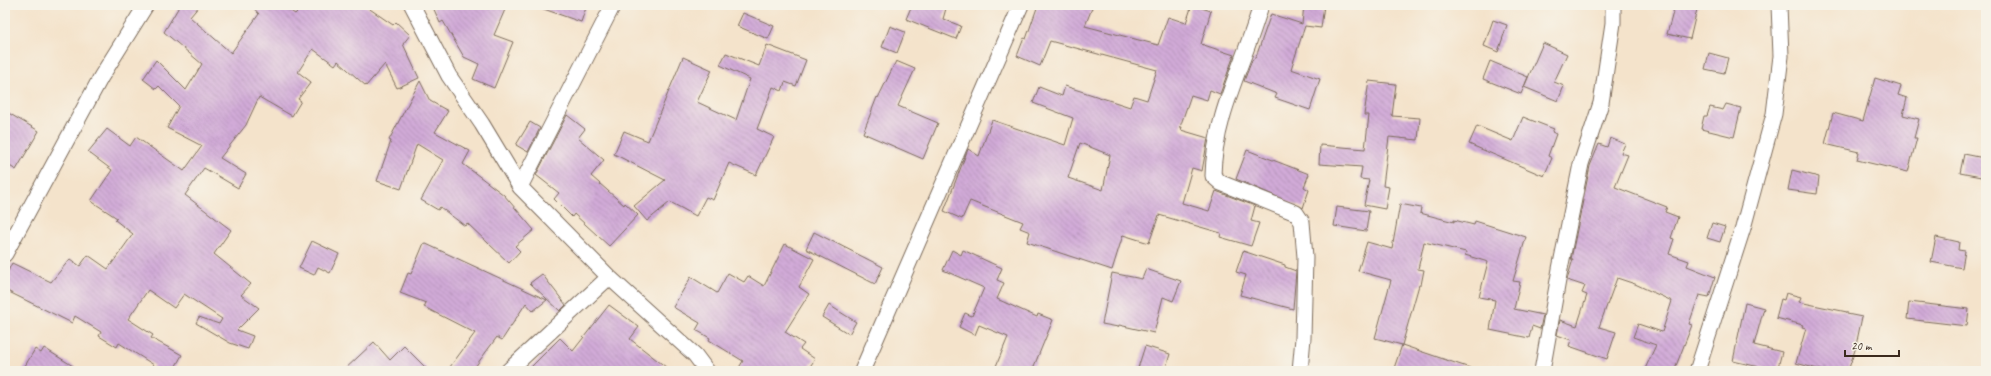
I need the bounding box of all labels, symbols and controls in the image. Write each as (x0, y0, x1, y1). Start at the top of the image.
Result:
scale bar (1845, 332, 1899, 358)
text: 20 m (1851, 338, 1873, 354)

